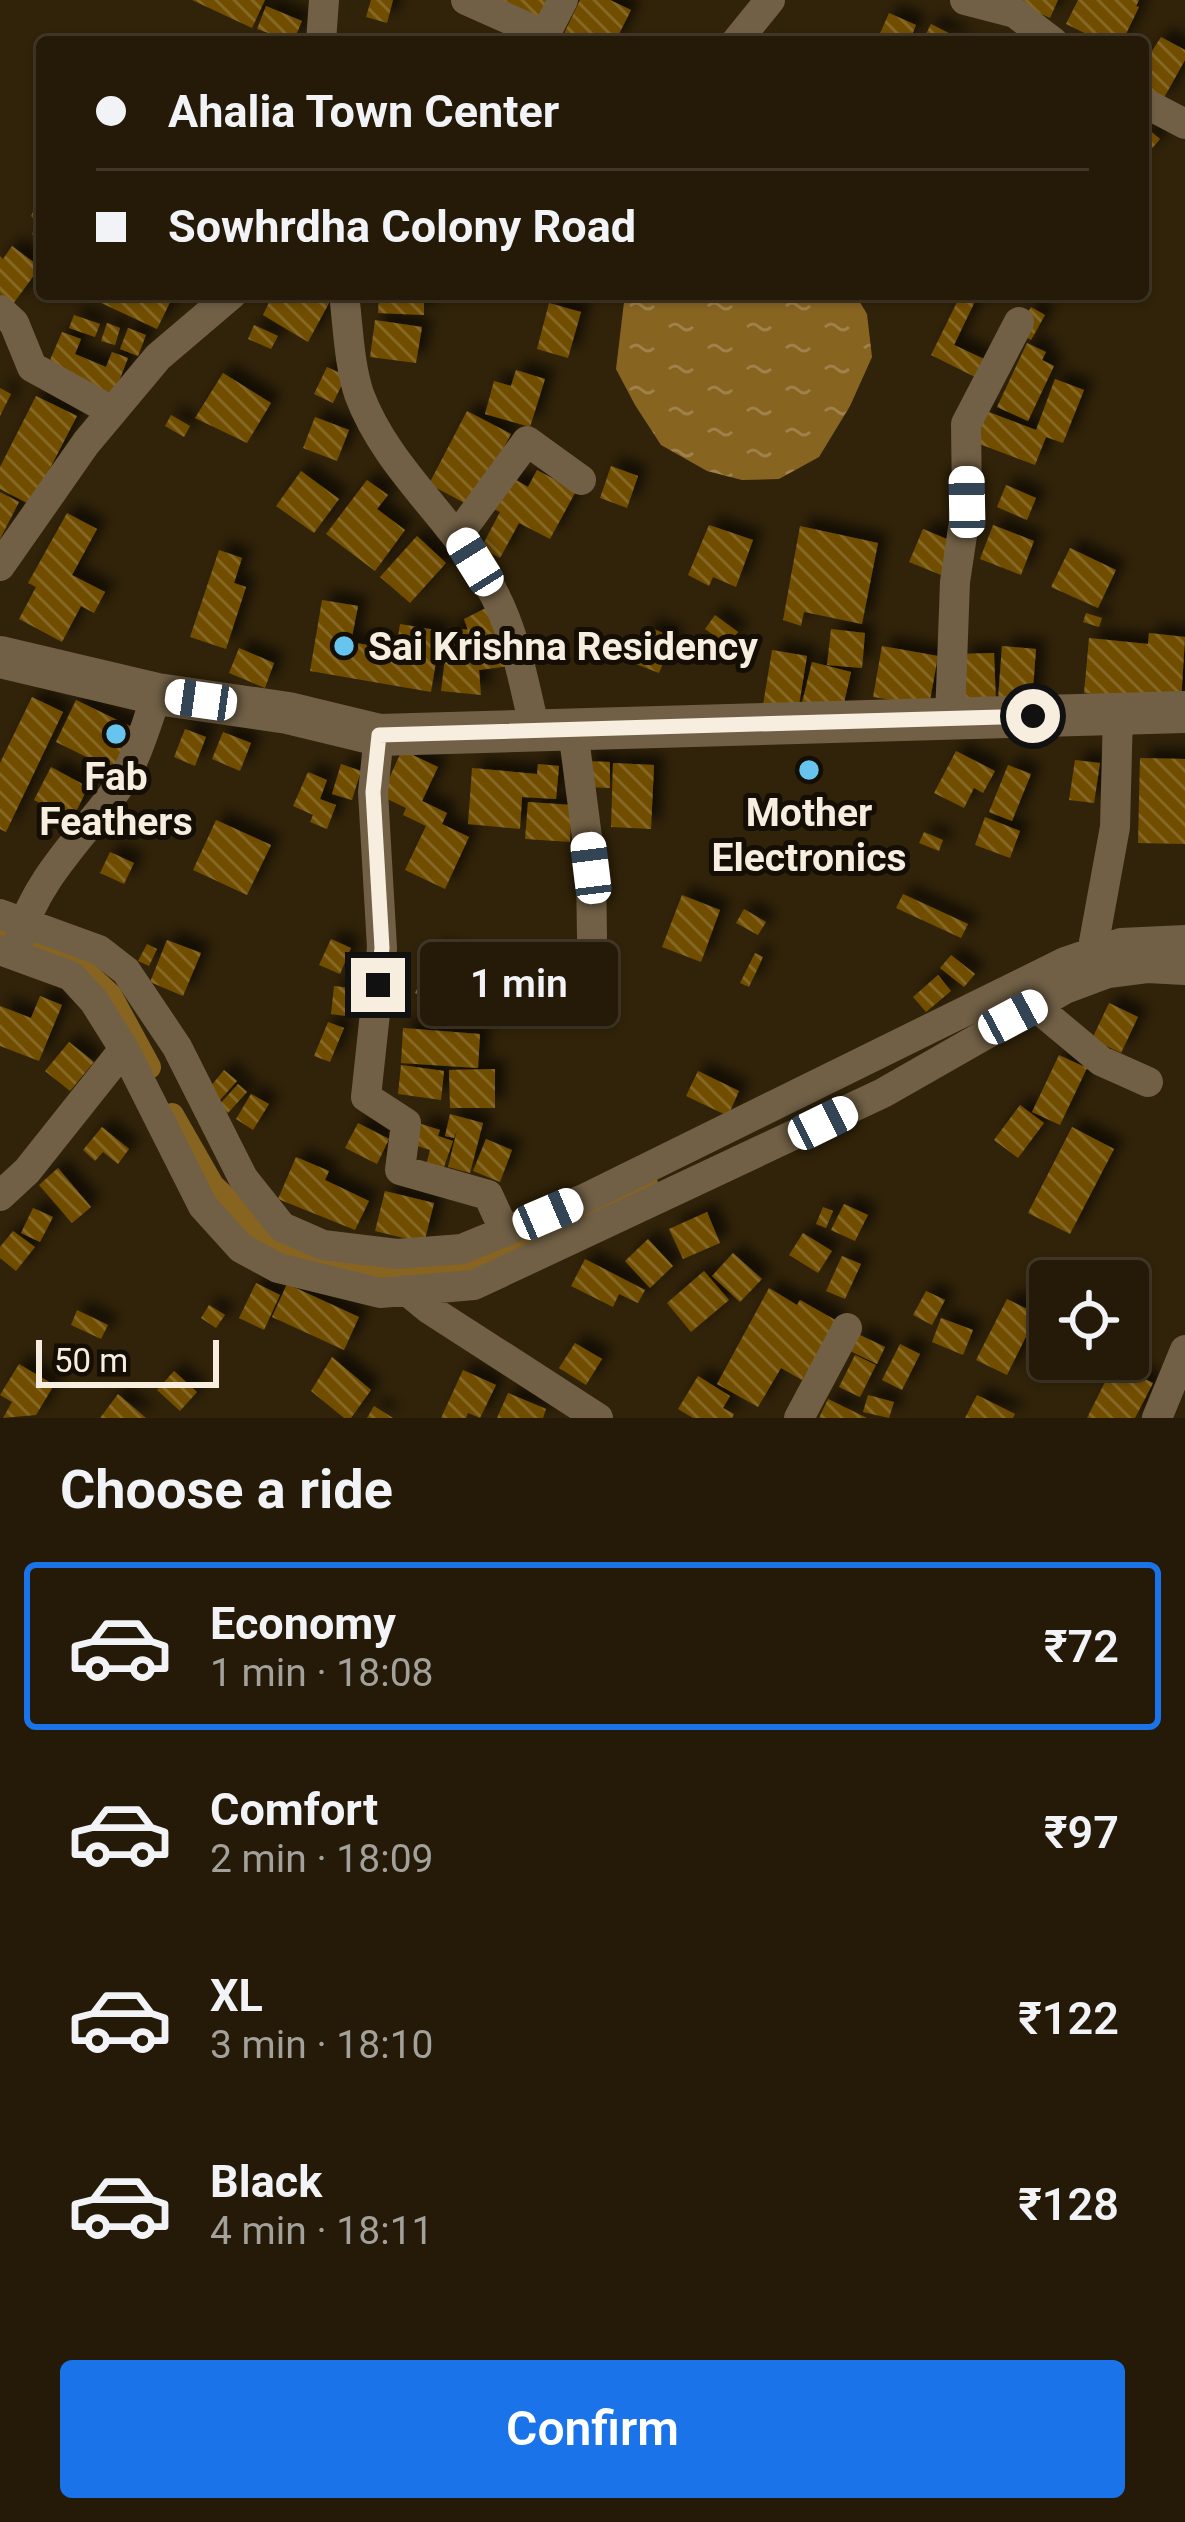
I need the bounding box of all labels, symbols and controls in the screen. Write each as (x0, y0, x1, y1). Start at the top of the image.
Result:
text: Ahalia Town Center (168, 85, 559, 138)
text: Sowhrdha Colony Road (168, 200, 636, 253)
car (948, 466, 986, 538)
car (441, 522, 509, 602)
place label: Sai Krishna Residency (368, 624, 758, 670)
marker: Sai Krishna Residency (331, 633, 357, 659)
car (163, 677, 239, 723)
route start (1006, 689, 1060, 743)
marker: Fab Feathers (103, 721, 129, 747)
place label: Fab Feathers (39, 754, 193, 845)
marker: Mother Electronics (796, 757, 822, 783)
place label: Mother Electronics (711, 790, 907, 881)
car (569, 830, 613, 906)
callout: 1 min (420, 943, 618, 1027)
route end (351, 958, 405, 1012)
text: 1 min (470, 961, 568, 1007)
car (973, 984, 1053, 1050)
car (783, 1091, 863, 1155)
car (508, 1183, 588, 1245)
map controls (1029, 1260, 1149, 1380)
button: locate (1029, 1260, 1149, 1380)
scale bar (36, 1334, 219, 1387)
text: 50 m (54, 1341, 128, 1380)
text: Choose a ride (60, 1458, 393, 1521)
icon: car (66, 1592, 174, 1700)
text: Economy (210, 1597, 396, 1650)
text: ₹72 (1044, 1620, 1119, 1673)
text: 1 min · 18:08 (210, 1650, 433, 1696)
icon: car (66, 1778, 174, 1886)
text: Comfort (210, 1783, 378, 1836)
text: ₹97 (1044, 1806, 1119, 1859)
text: 2 min · 18:09 (210, 1836, 433, 1882)
icon: car (66, 1964, 174, 2072)
text: XL (210, 1969, 263, 2022)
text: ₹122 (1018, 1992, 1119, 2045)
text: 3 min · 18:10 (210, 2022, 433, 2068)
icon: car (66, 2150, 174, 2258)
text: Black (210, 2155, 322, 2208)
text: ₹128 (1018, 2178, 1119, 2231)
text: 4 min · 18:11 (210, 2208, 433, 2254)
button: Confirm (60, 2360, 1125, 2498)

